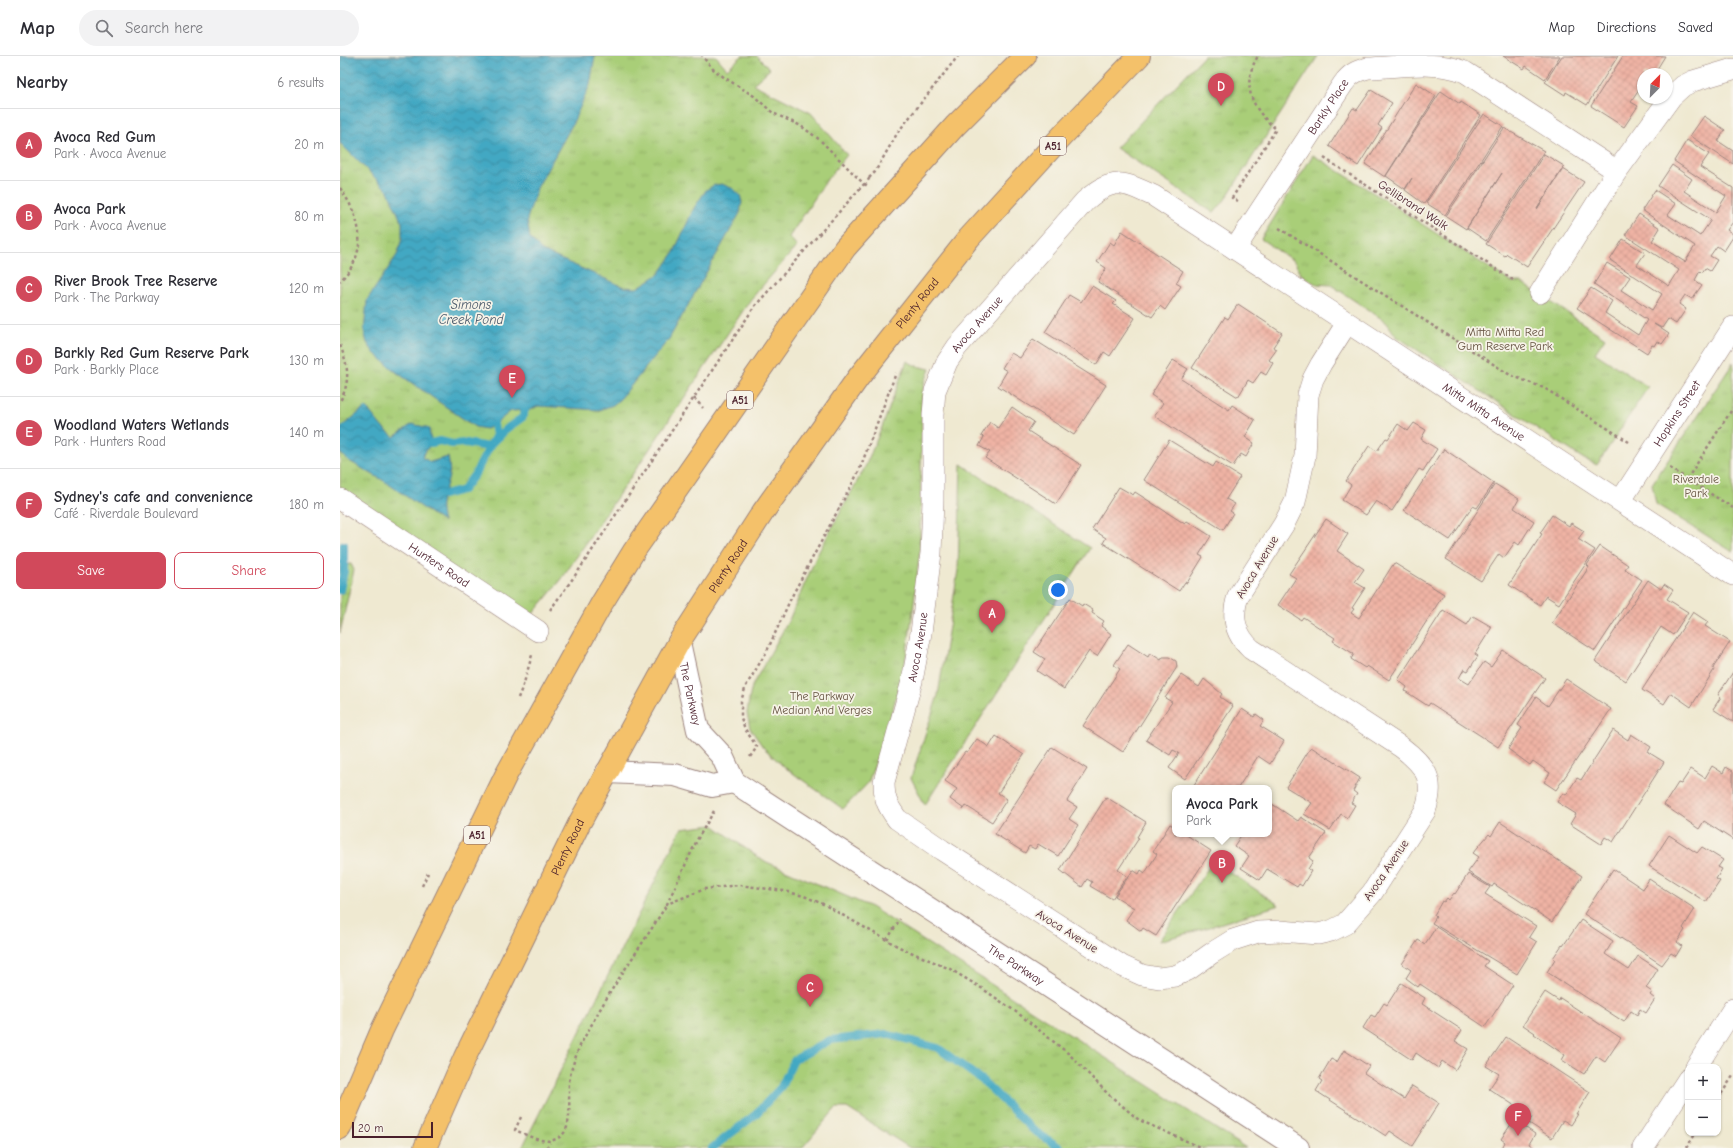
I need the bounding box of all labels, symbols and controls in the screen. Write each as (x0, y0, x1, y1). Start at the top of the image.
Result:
search box (79, 10, 359, 46)
text: Map (20, 17, 55, 39)
icon: search (93, 17, 115, 39)
text: Search here (125, 19, 203, 37)
text: Map (1548, 19, 1575, 36)
text: Directions (1597, 19, 1656, 36)
text: Saved (1678, 19, 1713, 36)
north arrow (1637, 68, 1673, 104)
text: Nearby (16, 73, 67, 92)
pin: D (1208, 73, 1234, 106)
text: 6 results (277, 75, 324, 90)
street label: Barkly Place (1305, 76, 1351, 137)
text: Avoca Red Gum (54, 128, 156, 146)
text: A (25, 137, 33, 152)
text: 20 m (294, 137, 324, 152)
road number: A51 (1040, 137, 1066, 155)
text: Park · Avoca Avenue (54, 146, 166, 161)
street label: Gellibrand Walk (1375, 177, 1451, 233)
text: Avoca Park (54, 200, 125, 218)
text: B (25, 209, 33, 224)
text: 80 m (294, 209, 324, 224)
text: Park · Avoca Avenue (54, 218, 166, 233)
text: River Brook Tree Reserve (54, 272, 217, 290)
street label: Plenty Road (893, 275, 942, 331)
text: C (25, 281, 33, 296)
text: 120 m (289, 281, 324, 296)
text: Park · The Parkway (54, 290, 159, 305)
street label: Avoca Avenue (948, 293, 1006, 355)
water label: Simons Creek Pond (439, 297, 504, 327)
park label: Mitta Mitta Red Gum Reserve Park (1457, 325, 1553, 353)
text: Barkly Red Gum Reserve Park (54, 344, 249, 362)
text: D (25, 353, 33, 368)
text: 130 m (289, 353, 324, 368)
text: Park · Barkly Place (54, 362, 159, 377)
pin: E (499, 365, 525, 398)
street label: Hopkins Street (1651, 377, 1704, 449)
street label: Mitta Mitta Avenue (1440, 380, 1527, 444)
road number: A51 (727, 391, 753, 409)
text: Woodland Waters Wetlands (54, 416, 229, 434)
text: E (25, 425, 33, 440)
text: 140 m (290, 425, 324, 440)
text: Park · Hunters Road (54, 434, 166, 449)
park label: Riverdale Park (1673, 472, 1719, 500)
text: Sydney's cafe and convenience (54, 488, 253, 506)
text: F (25, 497, 33, 512)
text: 180 m (289, 497, 324, 512)
text: Café · Riverdale Boulevard (54, 506, 198, 521)
street label: Avoca Avenue (1233, 533, 1281, 601)
street label: Plenty Road (706, 537, 751, 595)
street label: Hunters Road (406, 540, 472, 590)
button: Save (16, 552, 166, 589)
button: Share (174, 552, 324, 589)
your location (1048, 580, 1068, 600)
pin: A (979, 600, 1005, 633)
street label: Avoca Avenue (905, 611, 931, 683)
street label: The Parkway (677, 661, 704, 727)
park label: The Parkway Median And Verges (772, 689, 872, 717)
popup (1172, 785, 1272, 837)
text: Avoca Park (1186, 795, 1258, 813)
text: Park (1186, 813, 1211, 828)
street label: Plenty Road (548, 817, 587, 878)
road number: A51 (464, 826, 490, 844)
street label: Avoca Avenue (1360, 837, 1412, 903)
pin: B (1209, 850, 1235, 883)
street label: Avoca Avenue (1033, 906, 1101, 956)
street label: The Parkway (985, 942, 1047, 989)
pin: C (797, 974, 823, 1007)
map controls (1685, 1064, 1721, 1136)
button: + (1685, 1064, 1721, 1100)
button: − (1685, 1100, 1721, 1136)
pin: F (1505, 1103, 1531, 1136)
scale bar (352, 1120, 433, 1139)
text: 20 m (358, 1122, 383, 1135)

